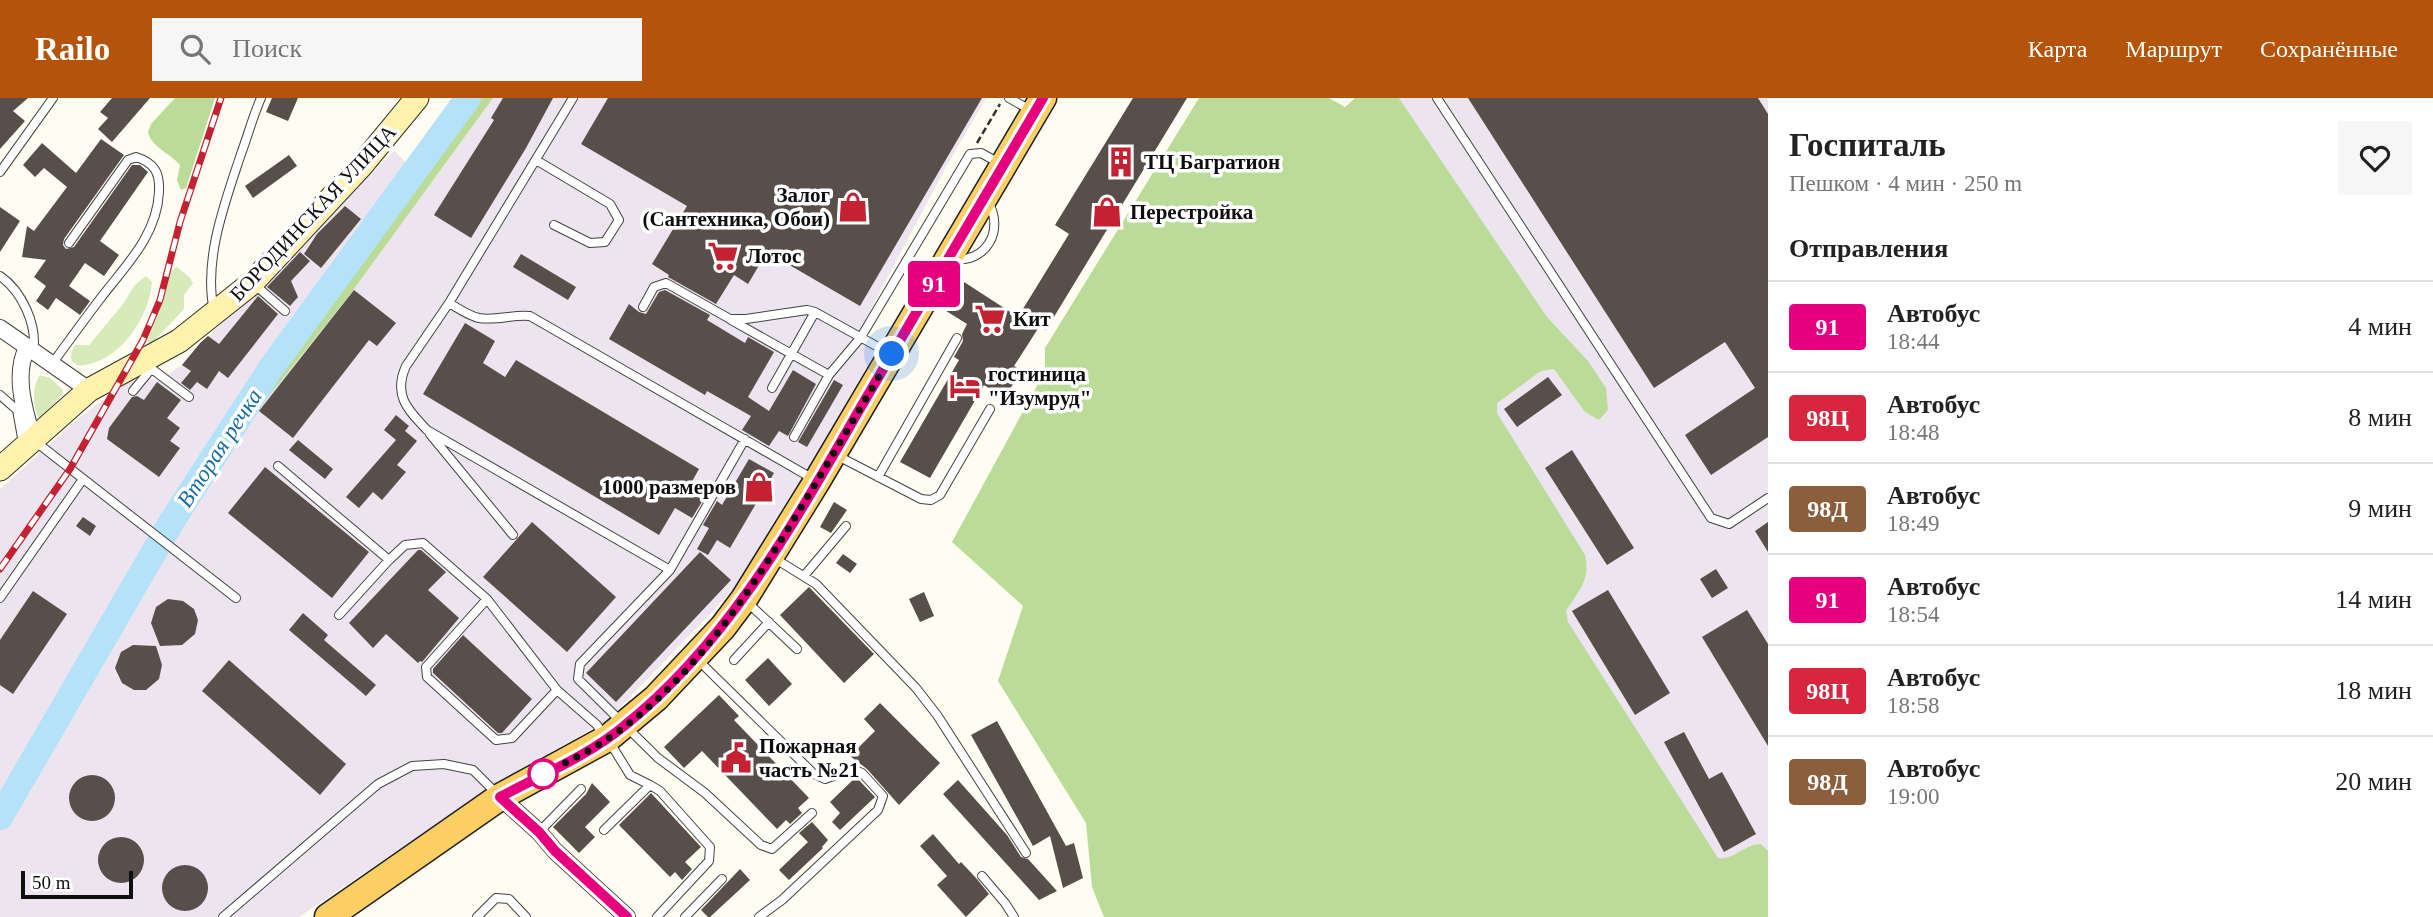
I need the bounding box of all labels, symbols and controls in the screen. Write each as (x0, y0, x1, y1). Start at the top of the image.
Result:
search box (152, 18, 642, 81)
icon: search (176, 30, 214, 68)
text: Railo (35, 31, 110, 67)
text: Поиск (232, 34, 302, 63)
text: Карта (2028, 36, 2087, 62)
text: Маршрут (2125, 36, 2222, 62)
text: Сохранённые (2260, 36, 2398, 62)
street label: БОРОДИНСКАЯ УЛИЦА (225, 119, 402, 306)
button: heart (2338, 121, 2412, 195)
text: Госпиталь (1789, 127, 1946, 163)
building icon: ТЦ Багратион (1104, 145, 1138, 179)
place label: ТЦ Багратион (1144, 150, 1280, 174)
text: Пешком · 4 мин · 250 m (1789, 171, 2022, 196)
place label: Залог (Сантехника, Обои) (642, 183, 830, 231)
shop icon: Залог (Сантехника, Обои) (836, 190, 870, 224)
shop icon: Перестройка (1090, 195, 1124, 229)
place label: Перестройка (1130, 200, 1254, 224)
text: Отправления (1789, 234, 1948, 263)
supermarket icon: Лотос (706, 239, 740, 273)
place label: Лотос (746, 244, 801, 268)
line badge: 91 (902, 261, 965, 307)
text: 91 (922, 271, 946, 297)
text: Автобус (1887, 299, 1980, 328)
supermarket icon: Кит (973, 302, 1007, 336)
place label: Кит (1013, 307, 1051, 331)
text: 4 мин (2348, 312, 2412, 341)
text: 91 (1816, 314, 1840, 340)
text: 18:44 (1887, 329, 1939, 354)
your location (874, 336, 909, 371)
place label: гостиница "Изумруд" (988, 362, 1091, 410)
hotel icon: гостиница "Изумруд" (948, 369, 982, 403)
water label: Вторая речка (172, 384, 267, 512)
text: Автобус (1887, 390, 1980, 419)
text: 8 мин (2348, 403, 2412, 432)
text: 98Ц (1806, 405, 1849, 431)
text: 18:48 (1887, 420, 1939, 445)
shop icon: 1000 размеров (742, 470, 776, 504)
place label: 1000 размеров (602, 475, 736, 499)
text: Автобус (1887, 481, 1980, 510)
text: 9 мин (2348, 494, 2412, 523)
text: 98Д (1807, 496, 1848, 522)
text: 18:49 (1887, 511, 1939, 536)
text: Автобус (1887, 572, 1980, 601)
text: 14 мин (2335, 585, 2412, 614)
text: 91 (1816, 587, 1840, 613)
text: 18:54 (1887, 602, 1939, 627)
text: Автобус (1887, 663, 1980, 692)
text: 18 мин (2335, 676, 2412, 705)
text: 98Ц (1806, 678, 1849, 704)
text: 18:58 (1887, 693, 1939, 718)
place label: Пожарная часть №21 (759, 734, 859, 782)
public building icon: Пожарная часть №21 (719, 741, 753, 775)
text: Автобус (1887, 754, 1980, 783)
unlabelled marker (528, 759, 558, 789)
text: 20 мин (2335, 767, 2412, 796)
text: 98Д (1807, 769, 1848, 795)
text: 19:00 (1887, 784, 1939, 809)
scale bar (21, 868, 133, 900)
text: 50 m (32, 872, 71, 893)

